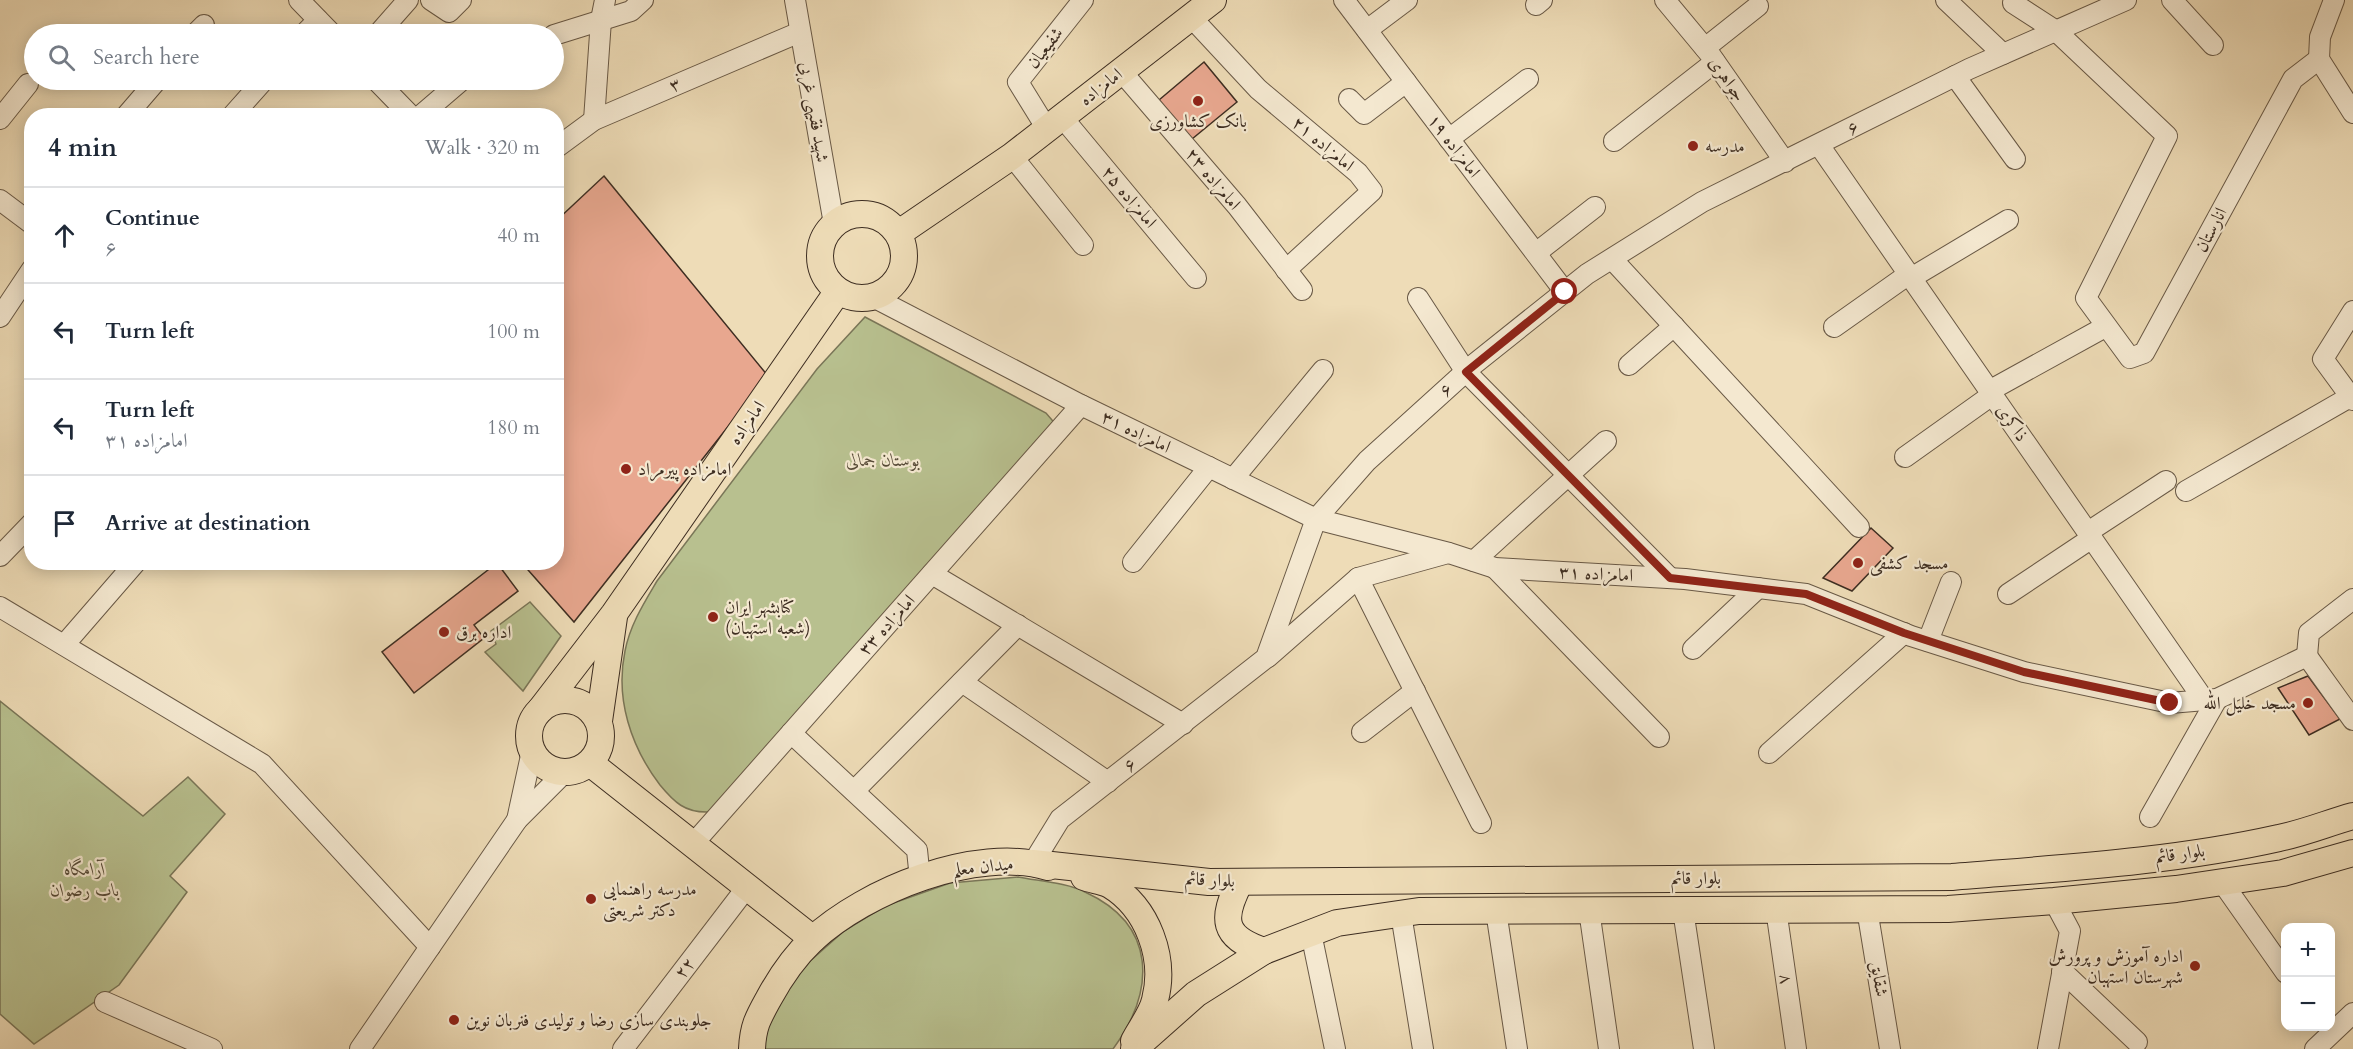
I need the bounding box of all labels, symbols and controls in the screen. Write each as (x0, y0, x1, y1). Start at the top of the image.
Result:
street label: شفیعیان (1021, 22, 1069, 74)
search box (24, 24, 564, 90)
icon: search (45, 41, 78, 74)
text: Search here (93, 42, 200, 72)
street label: جواهری (1702, 51, 1752, 107)
street label: شهید فقیهی غربی (793, 60, 835, 164)
street label: امامزاده (1074, 62, 1128, 112)
street label: ۳ (665, 71, 685, 99)
marker: بانک کشاورزی (1191, 94, 1205, 108)
place label: بانک کشاورزی (1149, 109, 1247, 134)
street label: امامزاده ۱۹ (1422, 109, 1486, 183)
street label: امامزاده ۲۱ (1286, 111, 1360, 178)
street label: ۶ (1843, 114, 1863, 142)
text: 4 min (48, 130, 117, 165)
text: Walk · 320 m (425, 134, 540, 161)
place label: مدرسه (1705, 134, 1745, 159)
marker: مدرسه (1686, 139, 1700, 153)
street label: امامزاده ۲۳ (1180, 142, 1247, 216)
street label: امامزاده ۲۵ (1096, 160, 1163, 234)
text: Continue (105, 203, 200, 233)
street label: انارستان (2189, 203, 2233, 257)
icon: ahead (48, 219, 81, 252)
text: 40 m (497, 222, 540, 249)
text: ۶ (105, 235, 117, 262)
route start (1551, 278, 1577, 304)
icon: left (48, 315, 81, 348)
text: Turn left (105, 316, 194, 346)
text: 100 m (487, 318, 540, 345)
street label: ۶ (1434, 377, 1458, 403)
text: Turn left (105, 395, 194, 425)
street label: امامزاده (723, 396, 771, 450)
street label: ذاکری (1990, 399, 2034, 447)
street label: امامزاده ۳۱ (1097, 404, 1175, 460)
icon: left (48, 411, 81, 444)
text: 180 m (487, 414, 540, 441)
text: امامزاده ۳۱ (105, 427, 188, 454)
park label: بوستان جمالی (846, 448, 921, 473)
place label: امامزاده پیرمراد (638, 457, 731, 482)
marker: امامزاده پیرمراد (619, 462, 633, 476)
icon: arrive (48, 507, 81, 540)
text: Arrive at destination (105, 508, 310, 538)
place label: مسجد کشفی (1870, 551, 1948, 576)
marker: مسجد کشفی (1851, 556, 1865, 570)
street label: امامزاده ۳۱ (1558, 560, 1634, 588)
street label: امامزاده ۳۳ (853, 589, 921, 661)
place label: کتابشهر ایران (شعبه استهبان) (725, 595, 810, 641)
marker: کتابشهر ایران (شعبه استهبان) (706, 610, 720, 624)
place label: اداره برق (456, 620, 512, 645)
marker: اداره برق (437, 625, 451, 639)
route end (2156, 689, 2182, 715)
place label: مسجد خلیل الله (2203, 689, 2296, 716)
marker: مسجد خلیل الله (2301, 696, 2315, 710)
street label: ۶ (1118, 752, 1142, 778)
street label: بلوار قائم (2154, 838, 2207, 873)
street label: میدان معلم (951, 851, 1015, 888)
park label: آرامگاه باب رضوان (50, 857, 120, 903)
street label: بلوار قائم (1184, 866, 1236, 897)
street label: بلوار قائم (1671, 866, 1721, 894)
place label: مدرسه راهنمایی دکتر شریعتی (603, 877, 697, 923)
marker: مدرسه راهنمایی دکتر شریعتی (584, 892, 598, 906)
map controls (2281, 923, 2335, 1031)
button: + (2281, 923, 2335, 977)
place label: اداره آموزش و پرورش شهرستان استهبان (2049, 944, 2183, 990)
street label: ۲۲ (669, 952, 701, 984)
marker: اداره آموزش و پرورش شهرستان استهبان (2188, 959, 2202, 973)
street label: شقایق (1864, 960, 1894, 998)
street label: ۸ (1773, 972, 1799, 986)
button: − (2281, 977, 2335, 1031)
place label: جلوبندی سازی رضا و تولیدی فنربان نوین (466, 1008, 712, 1033)
marker: جلوبندی سازی رضا و تولیدی فنربان نوین (447, 1013, 461, 1027)

